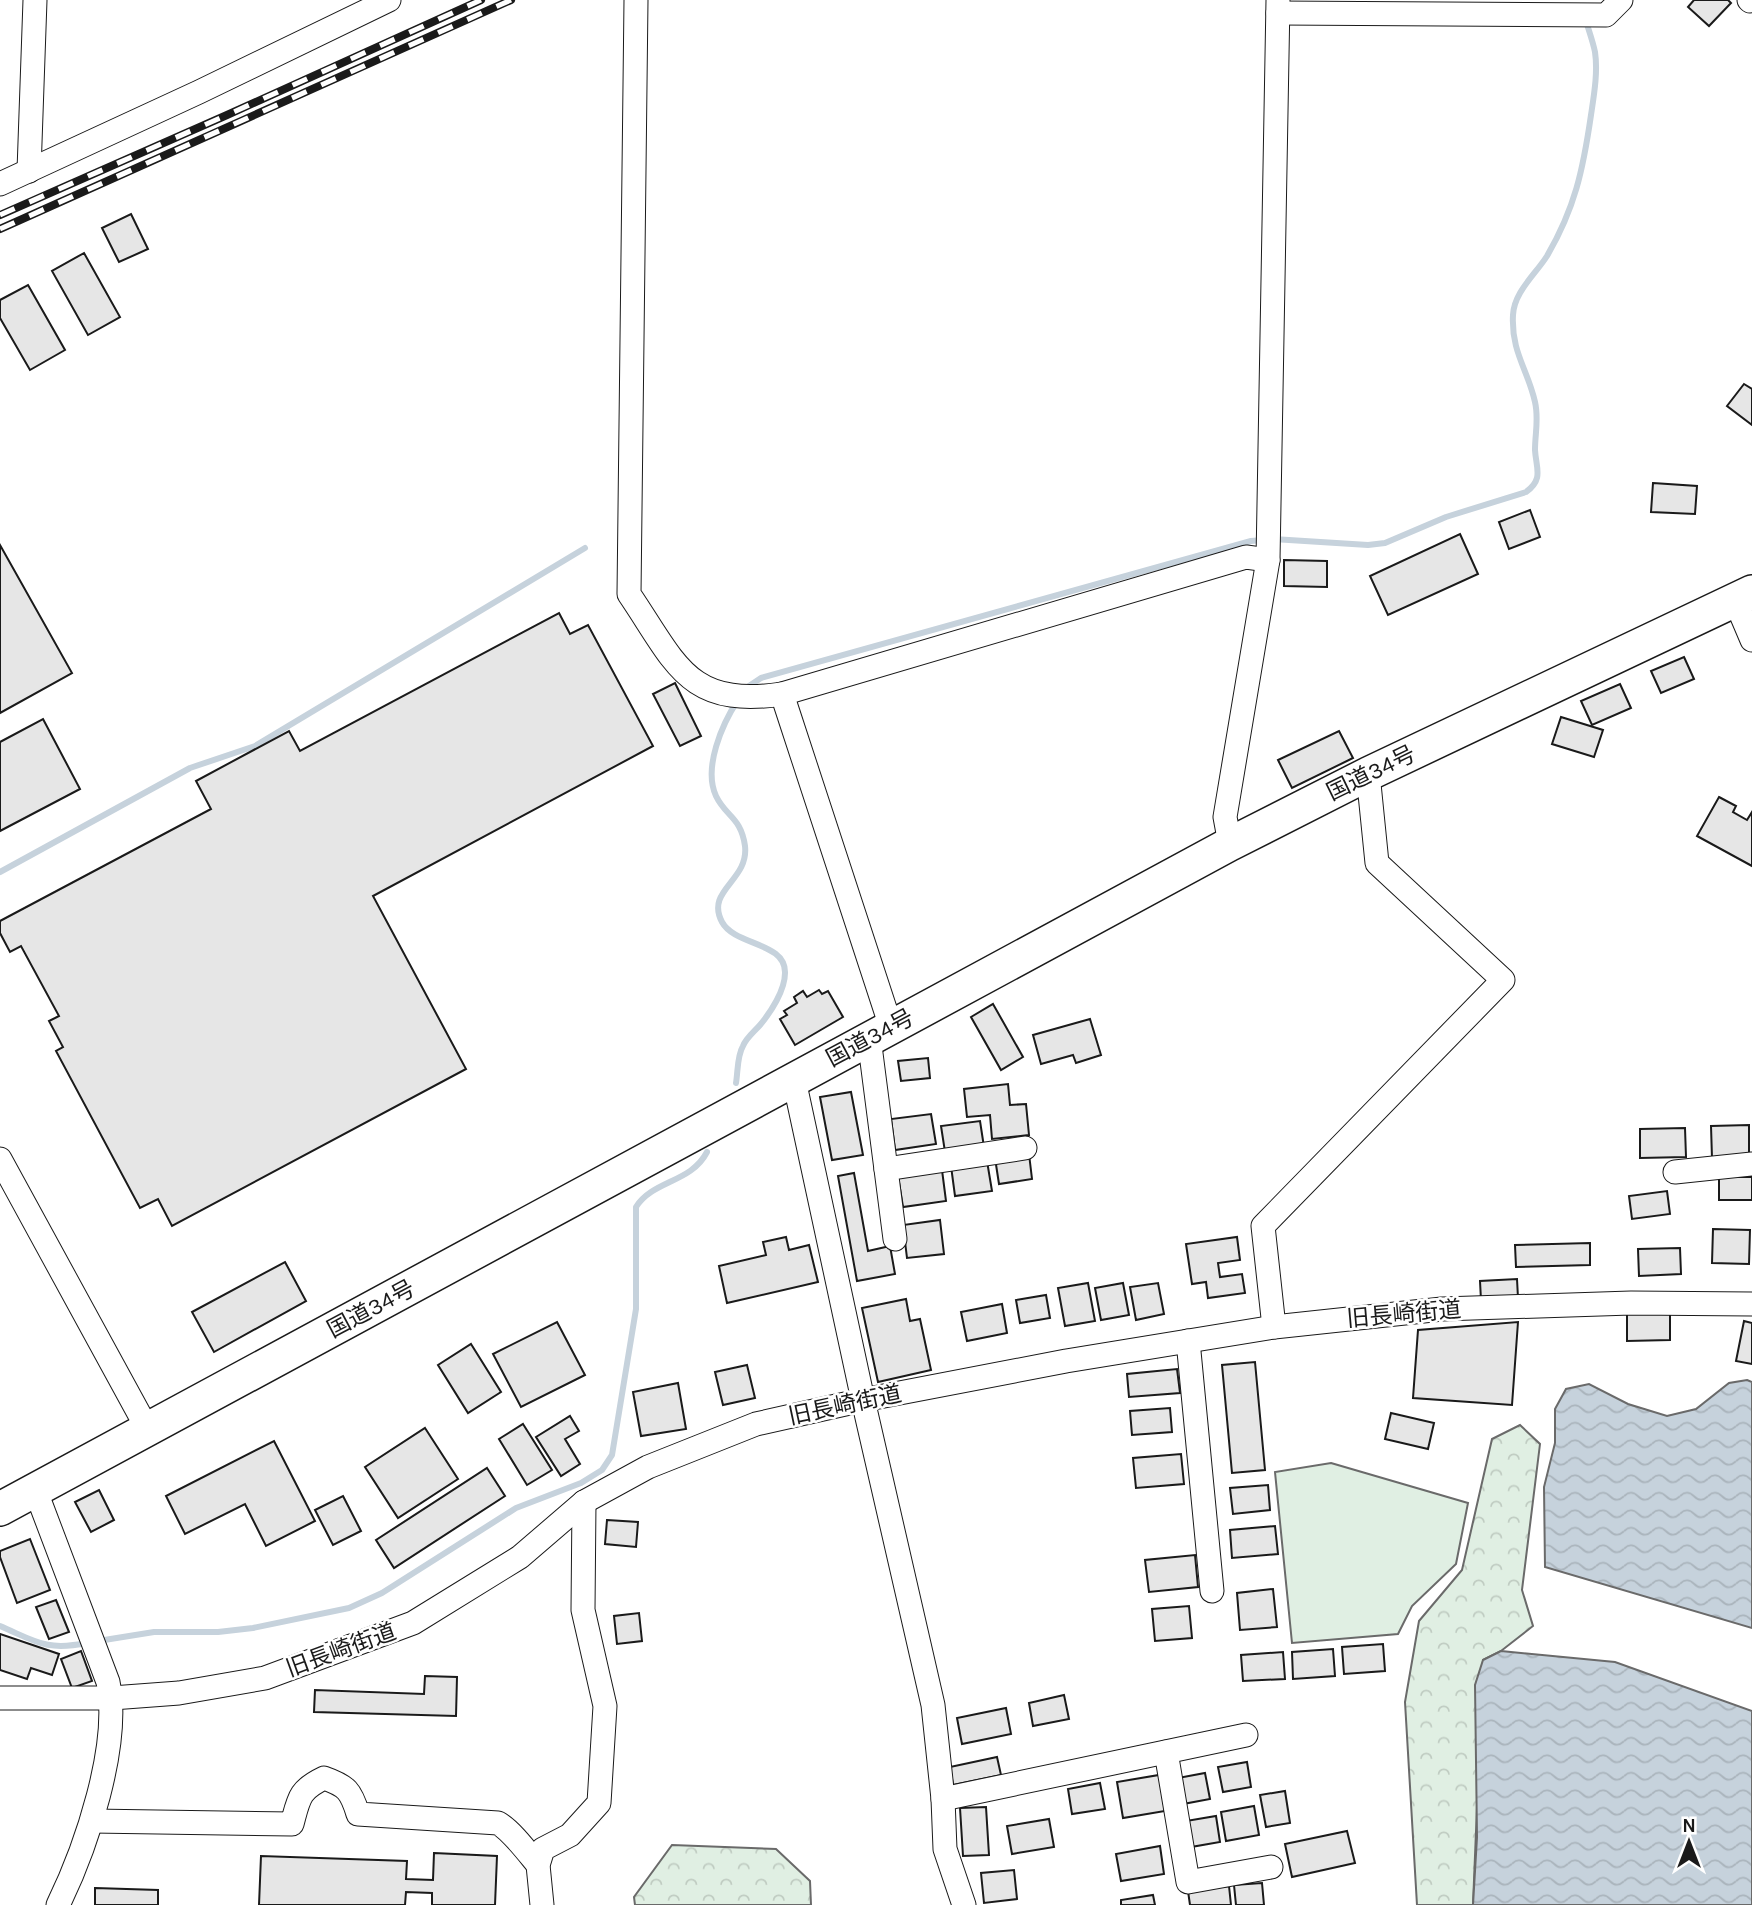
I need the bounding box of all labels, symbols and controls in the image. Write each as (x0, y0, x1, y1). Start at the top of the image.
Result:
street label: 国道34号 (1322, 740, 1420, 806)
street label: 国道34号 (822, 1004, 918, 1072)
street label: 国道34号 (323, 1275, 419, 1343)
street label: 旧長崎街道 (1346, 1296, 1462, 1332)
street label: 旧長崎街道 (786, 1380, 904, 1430)
street label: 旧長崎街道 (282, 1618, 400, 1682)
north arrow (1654, 1807, 1724, 1877)
text: N (1682, 1815, 1696, 1837)

